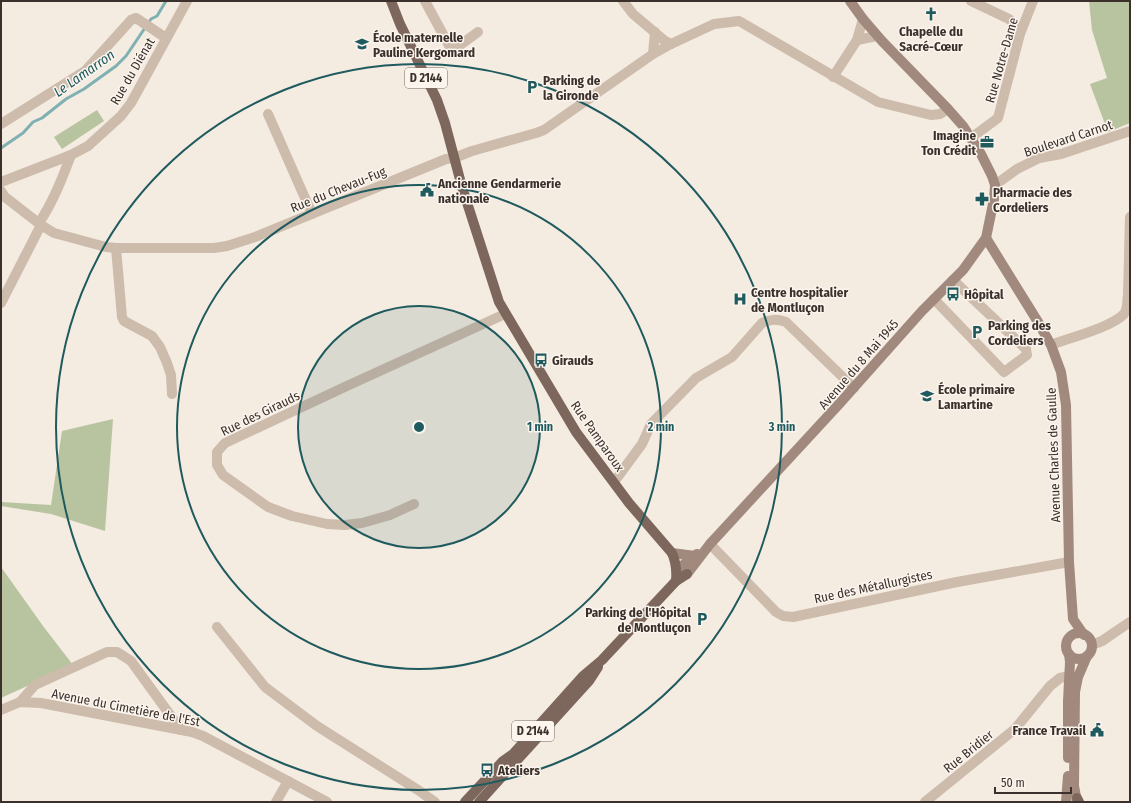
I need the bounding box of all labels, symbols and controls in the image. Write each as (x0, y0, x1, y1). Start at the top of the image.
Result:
church icon: Chapelle du Sacré-Cœur (923, 6, 939, 22)
street label: Rue Notre-Dame (982, 16, 1021, 104)
place label: Chapelle du Sacré-Cœur (899, 24, 963, 54)
place label: École maternelle Pauline Kergomard (373, 29, 475, 60)
street label: Rue du Diénat (107, 34, 158, 107)
school or university icon: École maternelle Pauline Kergomard (354, 36, 370, 52)
water label: Le Lamarron (50, 46, 118, 101)
road number: D 2144 (405, 68, 447, 88)
place label: Parking de la Gironde (543, 73, 601, 103)
parking icon: Parking de la Gironde (524, 79, 540, 95)
street label: Boulevard Carnot (1022, 117, 1115, 160)
place label: Imagine Ton Crédit (921, 128, 976, 158)
office icon: Imagine Ton Crédit (979, 134, 995, 150)
street label: Rue du Chevau-Fug (288, 163, 389, 215)
place label: Ancienne Gendarmerie nationale (437, 176, 561, 206)
public building icon: Ancienne Gendarmerie nationale (419, 182, 435, 198)
place label: Pharmacie des Cordeliers (993, 185, 1072, 215)
pharmacy icon: Pharmacie des Cordeliers (974, 191, 990, 207)
place label: Centre hospitalier de Montluçon (751, 285, 848, 316)
bus stop icon: Hôpital (945, 286, 961, 302)
place label: Hôpital (964, 287, 1004, 302)
hospital icon: Centre hospitalier de Montluçon (732, 291, 748, 307)
street label: Avenue du 8 Mai 1945 (815, 316, 901, 412)
place label: Parking des Cordeliers (988, 318, 1051, 348)
parking icon: Parking des Cordeliers (969, 324, 985, 340)
bus stop icon: Girauds (533, 352, 549, 368)
place label: Girauds (552, 353, 594, 368)
place label: École primaire Lamartine (938, 381, 1015, 412)
street label: Avenue Charles de Gaulle (1044, 387, 1063, 523)
street label: Rue des Girauds (218, 388, 303, 439)
school or university icon: École primaire Lamartine (919, 388, 935, 404)
street label: Rue Pamparoux (568, 398, 628, 475)
centre of rings (412, 420, 426, 434)
text: 1 min (527, 420, 553, 434)
text: 2 min (647, 420, 674, 434)
text: 3 min (768, 420, 795, 434)
street label: Rue des Métallurgistes (813, 567, 934, 606)
place label: Parking de l'Hôpital de Montluçon (585, 605, 691, 636)
parking icon: Parking de l'Hôpital de Montluçon (694, 611, 710, 627)
street label: Avenue du Cimetière de l'Est (50, 686, 202, 729)
road number: D 2144 (512, 721, 554, 741)
public building icon: France Travail (1089, 722, 1105, 738)
place label: France Travail (1012, 723, 1086, 738)
street label: Rue Bridier (940, 727, 997, 776)
bus stop icon: Ateliers (479, 762, 495, 778)
place label: Ateliers (497, 763, 540, 778)
scale bar (995, 769, 1071, 795)
text: 50 m (1001, 776, 1025, 790)

